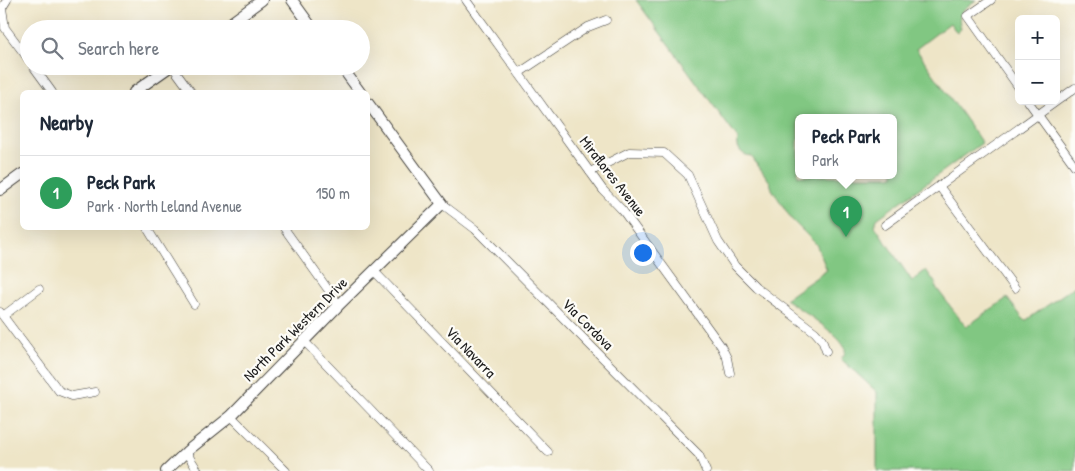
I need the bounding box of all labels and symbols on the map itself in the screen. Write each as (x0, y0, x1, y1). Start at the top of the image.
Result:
street label: Miraflores Avenue (575, 131, 651, 221)
pin: 1 (830, 196, 862, 237)
your location (630, 240, 656, 266)
street label: North Park Western Drive (238, 272, 352, 386)
street label: Via Cordova (558, 294, 618, 354)
street label: Via Navarra (441, 322, 501, 383)

